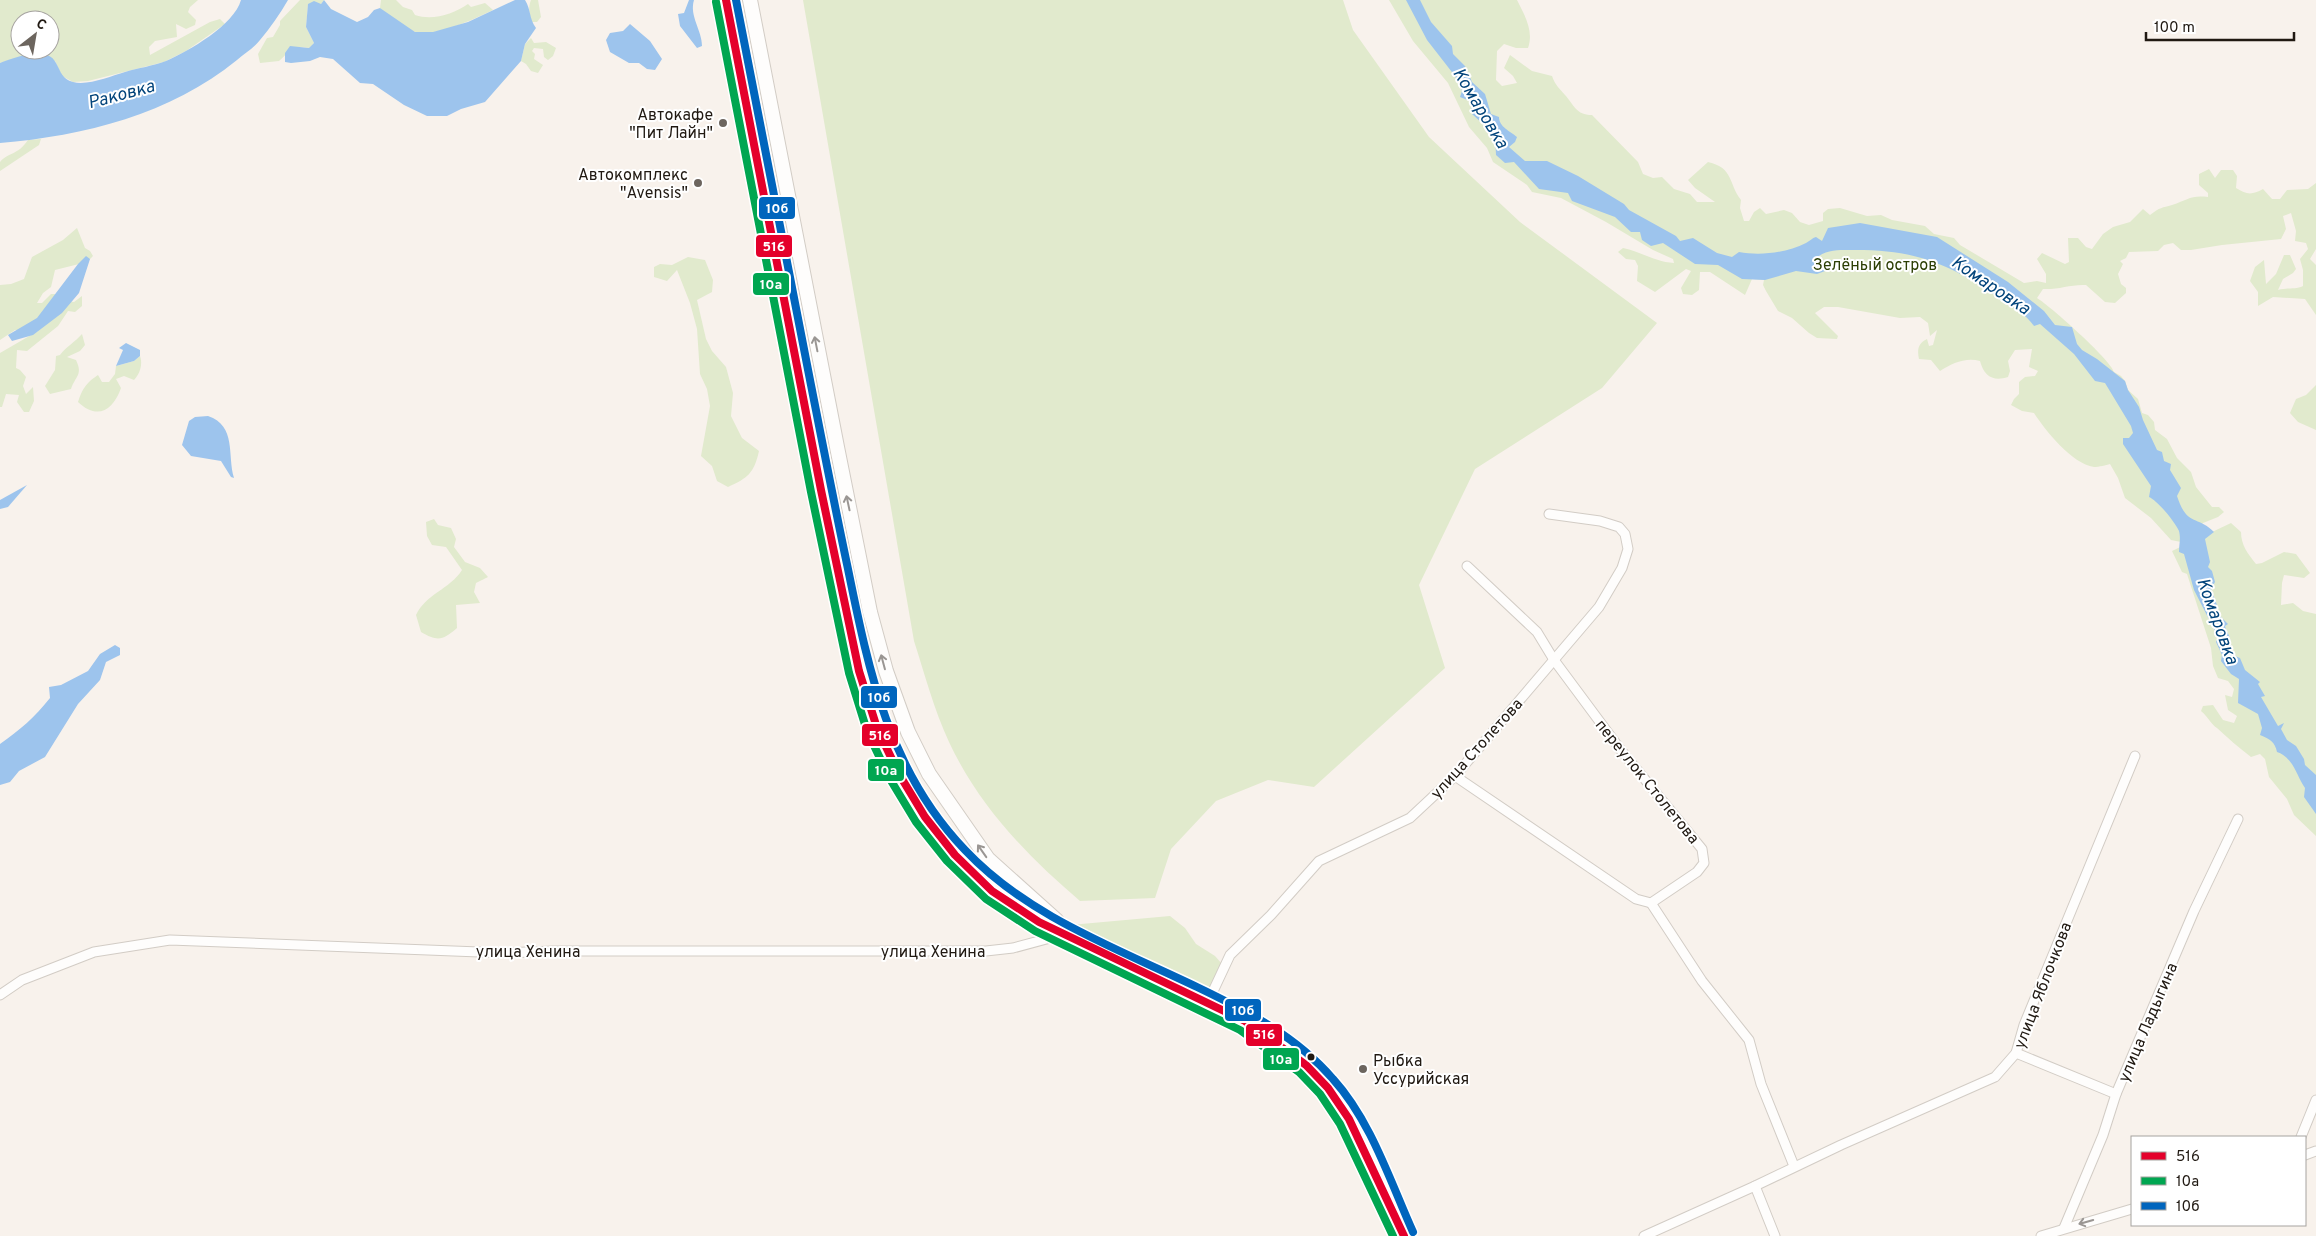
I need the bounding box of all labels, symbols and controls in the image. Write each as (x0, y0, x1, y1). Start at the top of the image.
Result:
north arrow (10, 10, 60, 60)
scale bar (2146, 10, 2294, 42)
text: С (33, 16, 49, 35)
text: 100 m (2154, 19, 2195, 38)
water label: Комаровка (1447, 64, 1513, 154)
water label: Раковка (85, 75, 158, 115)
place label: Автокафе "Пит Лайн" (629, 106, 713, 144)
marker: Автокафе "Пит Лайн" (717, 117, 729, 129)
place label: Автокомплекс "Avensis" (578, 166, 688, 204)
marker: Автокомплекс "Avensis" (692, 177, 704, 189)
line badge: 10б (758, 196, 796, 220)
text: 10б (766, 201, 788, 218)
line badge: 516 (755, 234, 793, 258)
text: 516 (763, 239, 785, 256)
water label: Комаровка (1946, 251, 2035, 321)
park label: Зелёный остров (1813, 256, 1937, 276)
line badge: 10а (752, 272, 790, 296)
text: 10а (760, 277, 782, 294)
one-way arrow (811, 336, 821, 352)
one-way arrow (843, 495, 852, 511)
water label: Комаровка (2190, 575, 2243, 669)
one-way arrow (878, 654, 888, 670)
line badge: 10б (860, 685, 898, 709)
text: 10б (868, 690, 890, 707)
street label: улица Столетова (1427, 695, 1528, 804)
street label: переулок Столетова (1590, 716, 1703, 849)
line badge: 516 (861, 723, 899, 747)
text: 516 (869, 728, 891, 745)
line badge: 10а (867, 758, 905, 782)
text: 10а (875, 763, 897, 780)
one-way arrow (977, 844, 987, 858)
street label: улица Яблочкова (2011, 920, 2077, 1052)
street label: улица Хенина (476, 943, 580, 963)
street label: улица Хенина (881, 943, 985, 963)
street label: улица Ладыгина (2115, 960, 2183, 1086)
line badge: 10б (1224, 998, 1262, 1022)
text: 10б (1232, 1003, 1254, 1020)
line badge: 516 (1245, 1023, 1283, 1047)
text: 516 (1253, 1027, 1275, 1044)
line badge: 10а (1262, 1047, 1300, 1071)
text: 10а (1270, 1052, 1292, 1069)
unlabelled marker (1306, 1052, 1316, 1062)
place label: Рыбка Уссурийская (1373, 1052, 1469, 1090)
marker: Рыбка Уссурийская (1357, 1063, 1369, 1075)
legend (2131, 1136, 2306, 1226)
text: 516 (2176, 1148, 2200, 1167)
text: 10а (2176, 1173, 2199, 1192)
text: 10б (2176, 1198, 2200, 1217)
one-way arrow (2079, 1217, 2095, 1227)

